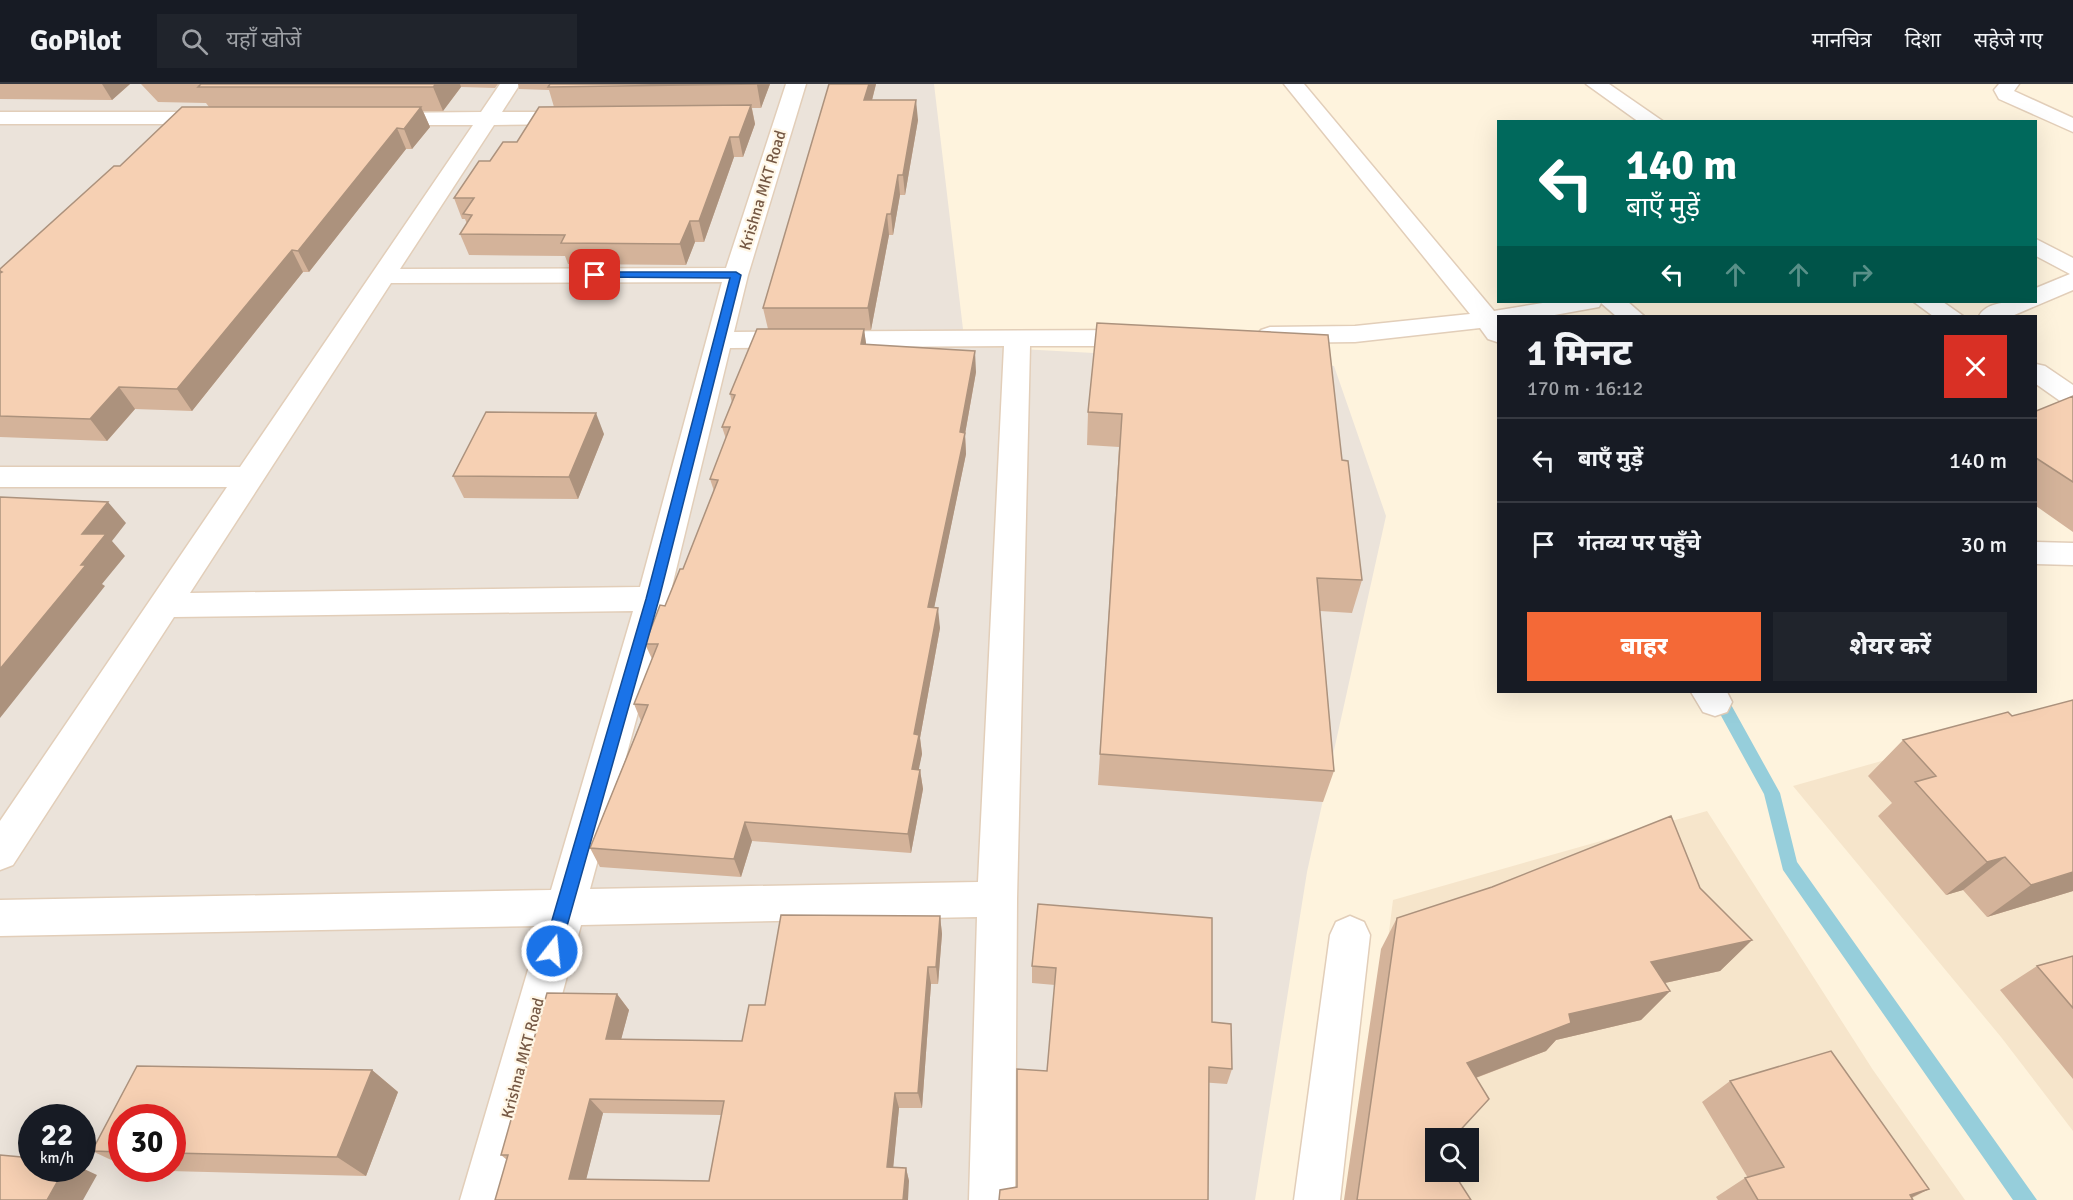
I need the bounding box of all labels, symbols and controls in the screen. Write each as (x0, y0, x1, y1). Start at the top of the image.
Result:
search box (157, 14, 577, 68)
text: GoPilot (30, 24, 121, 58)
icon: search (178, 25, 211, 58)
text: यहाँ खोजें (226, 26, 301, 53)
text: मानचित्र (1812, 27, 1872, 53)
text: दिशा (1905, 27, 1941, 53)
text: सहेजे गए (1974, 27, 2043, 53)
street label: Krishna MKT Road (735, 128, 791, 253)
text: 140 m (1626, 140, 1737, 191)
icon: left (1527, 144, 1605, 222)
text: बाएँ मुड़ें (1626, 191, 1700, 224)
pin (569, 249, 620, 300)
icon: arrive (578, 258, 611, 291)
icon: left (1656, 258, 1689, 291)
icon: ahead (1719, 258, 1752, 291)
icon: ahead (1782, 258, 1815, 291)
icon: right (1845, 258, 1878, 291)
text: 1 मिनट (1527, 331, 1632, 376)
button: close (1944, 335, 2007, 398)
text: 170 m · 16:12 (1527, 376, 1643, 401)
icon: left (1527, 444, 1560, 477)
text: बाएँ मुड़ें (1578, 445, 1643, 472)
text: 140 m (1949, 447, 2007, 474)
icon: arrive (1527, 528, 1560, 561)
text: गंतव्य पर पहुँचे (1578, 529, 1701, 556)
text: 30 m (1961, 531, 2007, 558)
button: बाहर (1527, 612, 1761, 681)
button: शेयर करें (1773, 612, 2007, 681)
position arrow (520, 919, 584, 983)
street label: Krishna MKT Road (497, 996, 549, 1121)
speed limit sign: 30 (108, 1104, 186, 1182)
text: 22 (41, 1117, 73, 1154)
map controls (1425, 1128, 1479, 1182)
button: search (1425, 1128, 1479, 1182)
text: km/h (40, 1149, 74, 1167)

